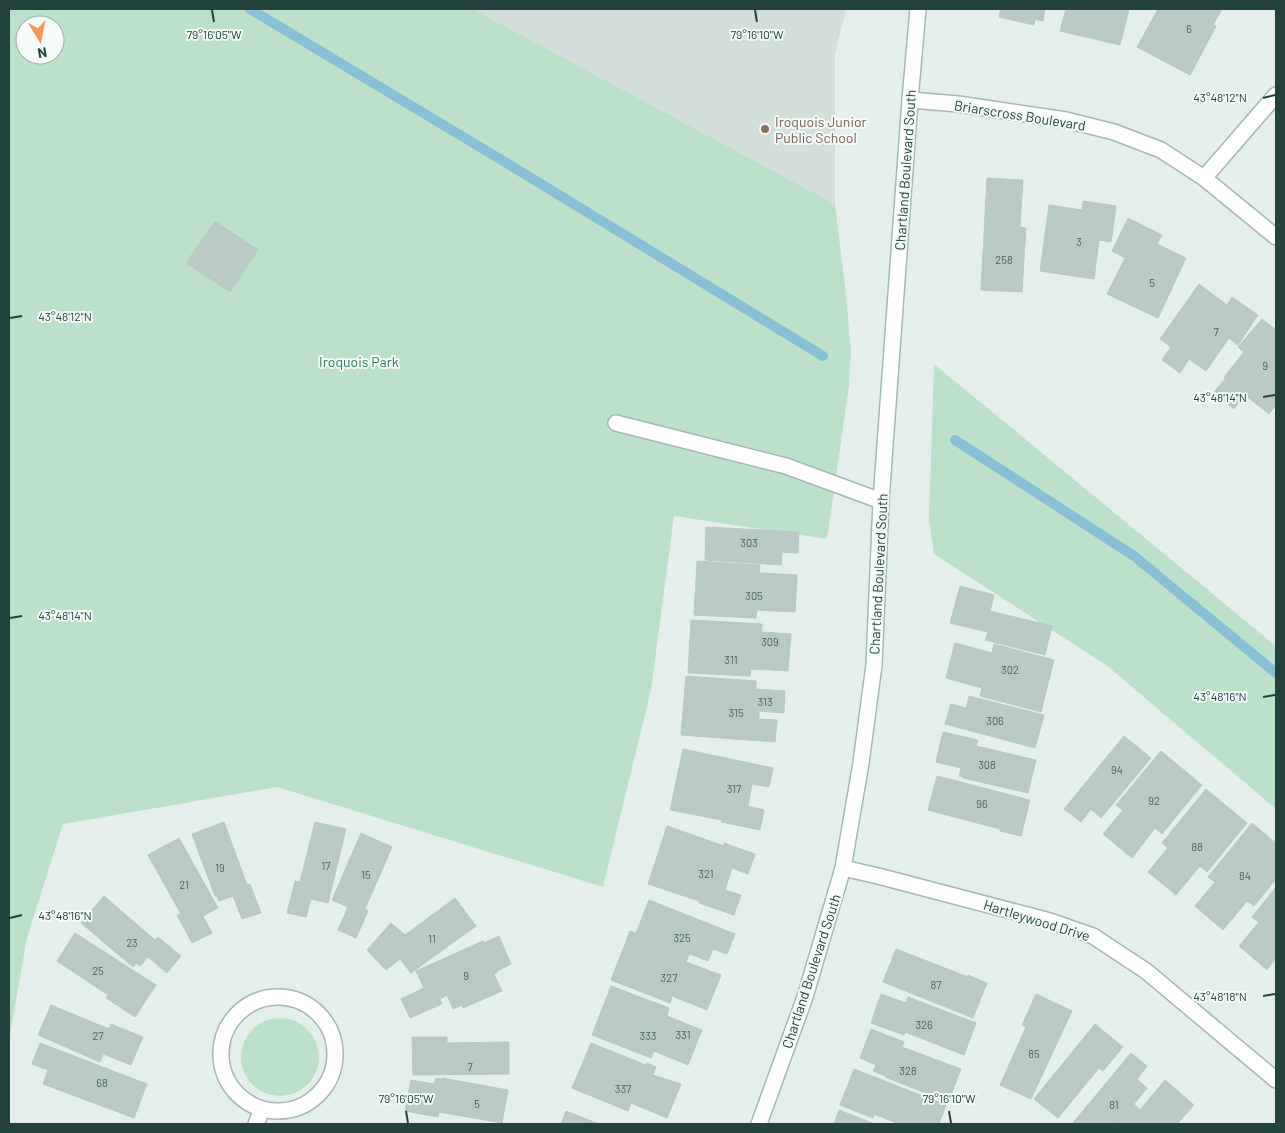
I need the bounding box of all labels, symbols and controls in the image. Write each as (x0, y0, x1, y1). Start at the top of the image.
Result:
north arrow (15, 15, 65, 65)
house number: 6 (1186, 22, 1192, 35)
text: 79°16'05"W (186, 27, 242, 41)
text: 79°16'10"W (730, 27, 784, 41)
text: N (36, 44, 48, 62)
street label: Chartland Boulevard South (891, 89, 919, 251)
text: 43°48'12"N (1193, 90, 1247, 104)
street label: Briarscross Boulevard (953, 96, 1087, 134)
place label: Iroquois Junior Public School (775, 113, 867, 146)
marker: Iroquois Junior Public School (759, 123, 771, 135)
house number: 3 (1076, 235, 1082, 248)
house number: 258 (995, 253, 1013, 266)
house number: 5 (1149, 276, 1155, 289)
text: 43°48'12"N (38, 309, 92, 323)
house number: 7 (1213, 325, 1219, 338)
park label: Iroquois Park (319, 353, 399, 370)
house number: 9 (1262, 359, 1268, 372)
text: 43°48'14"N (1193, 390, 1247, 404)
street label: Chartland Boulevard South (865, 493, 891, 655)
house number: 303 (740, 536, 758, 549)
house number: 305 (745, 589, 763, 602)
text: 43°48'14"N (38, 608, 92, 622)
house number: 309 (761, 635, 779, 648)
house number: 311 (724, 653, 738, 666)
house number: 302 (1001, 663, 1019, 676)
text: 43°48'16"N (1193, 689, 1247, 703)
house number: 313 (757, 695, 773, 708)
house number: 315 (728, 706, 744, 719)
house number: 306 (986, 714, 1004, 727)
house number: 308 (978, 758, 996, 771)
house number: 94 (1111, 763, 1123, 776)
house number: 317 (727, 782, 741, 795)
house number: 92 (1148, 794, 1160, 807)
house number: 96 (976, 797, 988, 810)
house number: 88 (1191, 840, 1203, 853)
house number: 17 (321, 859, 331, 872)
house number: 19 (215, 861, 225, 874)
house number: 321 (698, 867, 714, 880)
house number: 15 (361, 868, 371, 881)
house number: 84 (1239, 869, 1251, 882)
house number: 21 (179, 878, 189, 891)
street label: Chartland Boulevard South (778, 892, 844, 1050)
street label: Hartleywood Drive (982, 896, 1092, 944)
text: 43°48'16"N (38, 908, 92, 922)
house number: 325 (673, 931, 691, 944)
house number: 11 (428, 932, 436, 945)
house number: 23 (126, 936, 138, 949)
house number: 25 (92, 964, 104, 977)
house number: 9 (463, 969, 469, 982)
house number: 327 (661, 971, 677, 984)
house number: 87 (931, 978, 941, 991)
text: 43°48'18"N (1193, 989, 1247, 1003)
house number: 326 (915, 1018, 933, 1031)
house number: 331 (675, 1028, 691, 1041)
house number: 27 (92, 1029, 104, 1042)
house number: 333 (640, 1029, 657, 1042)
house number: 85 (1028, 1047, 1040, 1060)
house number: 7 (467, 1060, 473, 1073)
house number: 328 (899, 1064, 917, 1077)
house number: 68 (96, 1076, 108, 1089)
house number: 337 (615, 1082, 631, 1095)
text: 79°16'05"W (378, 1091, 434, 1105)
text: 79°16'10"W (922, 1091, 976, 1105)
house number: 5 (474, 1097, 480, 1110)
house number: 81 (1109, 1098, 1119, 1111)

